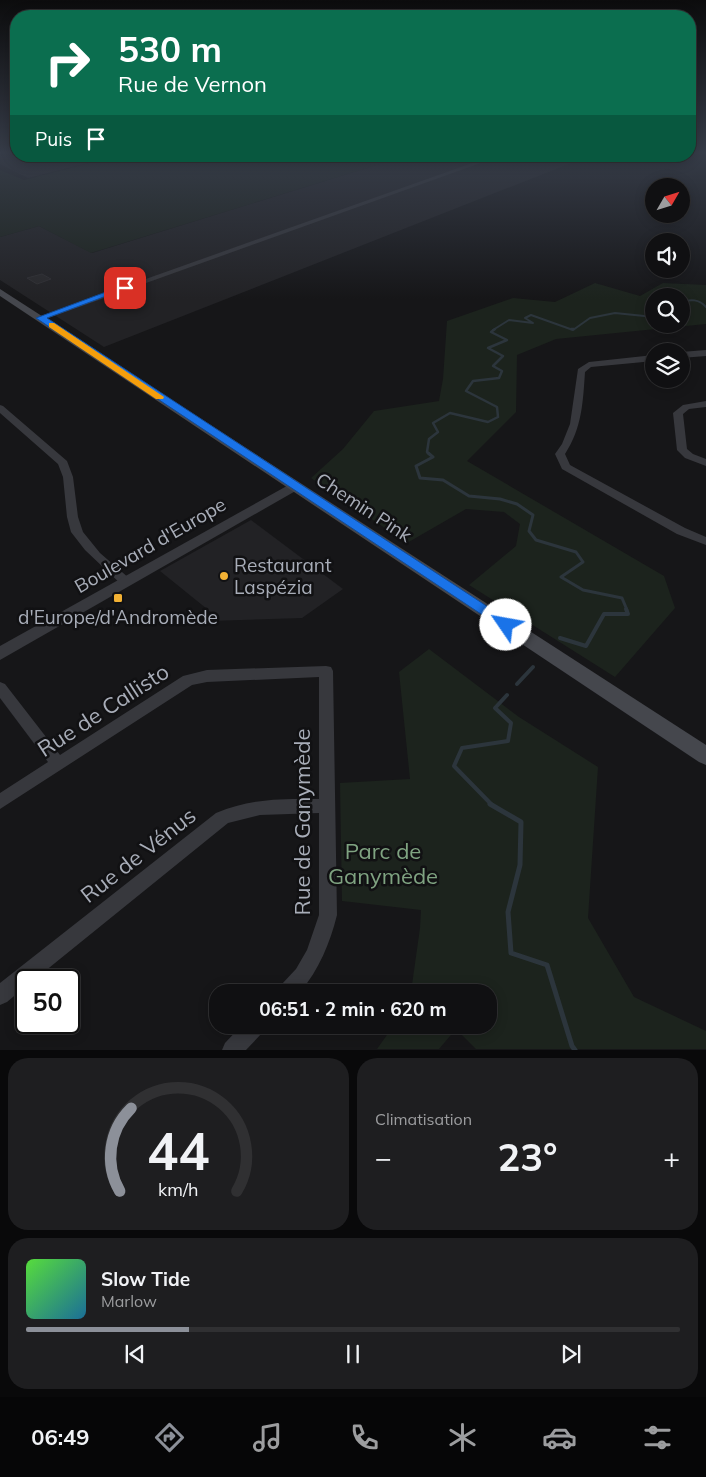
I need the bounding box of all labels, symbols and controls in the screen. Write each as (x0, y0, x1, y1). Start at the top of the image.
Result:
text: 530 m (118, 27, 222, 71)
icon: right (35, 30, 100, 95)
text: Rue de Vernon (118, 70, 267, 98)
icon: arrive (82, 125, 110, 153)
text: Puis (35, 127, 72, 151)
north arrow (645, 178, 690, 222)
map controls (645, 178, 690, 388)
button: sound (645, 233, 690, 278)
pin (104, 267, 146, 309)
icon: arrive (111, 274, 139, 302)
button: search (645, 288, 690, 333)
button: layers (645, 343, 690, 388)
street label: Chemin Pink (312, 467, 417, 547)
street label: Boulevard d'Europe (70, 492, 230, 598)
place label: Restaurant Laspézia (234, 553, 332, 599)
marker: Restaurant Laspézia (218, 570, 230, 582)
marker: d'Europe/d'Andromède (112, 592, 124, 604)
position arrow (479, 598, 531, 650)
place label: d'Europe/d'Andromède (18, 605, 218, 629)
street label: Rue de Callisto (32, 657, 174, 763)
street label: Rue de Ganymède (288, 729, 316, 915)
street label: Rue de Vénus (75, 801, 201, 909)
park label: Parc de Ganymède (328, 837, 438, 890)
speed limit sign: 50 (15, 969, 80, 1034)
text: 06:51 · 2 min · 620 m (259, 997, 447, 1021)
text: Climatisation (375, 1109, 472, 1129)
text: 44 (147, 1118, 210, 1183)
text: 23° (497, 1133, 558, 1181)
text: − (375, 1140, 392, 1175)
text: + (663, 1140, 680, 1175)
text: km/h (158, 1178, 199, 1200)
text: Slow Tide (101, 1267, 190, 1291)
text: Marlow (101, 1291, 157, 1311)
icon: previous (121, 1340, 149, 1368)
icon: pause (339, 1340, 367, 1368)
icon: next (557, 1340, 585, 1368)
icon: directions (152, 1420, 187, 1455)
icon: music (250, 1420, 285, 1455)
icon: phone (347, 1420, 382, 1455)
icon: climate (445, 1420, 480, 1455)
icon: car (542, 1420, 577, 1455)
icon: filters (640, 1420, 675, 1455)
text: 06:49 (31, 1423, 90, 1451)

